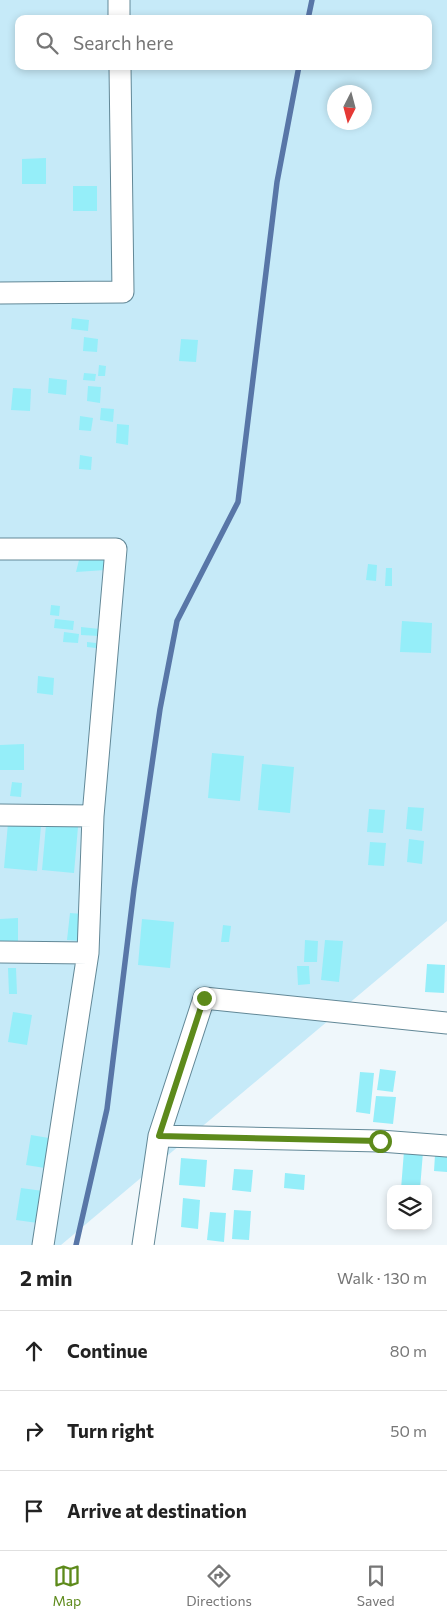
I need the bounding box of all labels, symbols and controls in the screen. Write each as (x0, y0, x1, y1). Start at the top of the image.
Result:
search box (15, 15, 432, 70)
icon: search (33, 29, 61, 57)
text: Search here (73, 31, 173, 54)
north arrow (327, 85, 372, 130)
route end (193, 987, 216, 1010)
route start (369, 1130, 392, 1153)
map controls (387, 1185, 432, 1230)
button: layers (387, 1185, 432, 1230)
text: 2 min (20, 1265, 72, 1290)
text: Walk · 130 m (337, 1268, 427, 1287)
icon: ahead (20, 1337, 48, 1365)
text: Continue (67, 1339, 147, 1362)
text: 80 m (390, 1341, 427, 1360)
icon: right (20, 1417, 48, 1445)
text: Turn right (67, 1419, 154, 1442)
text: 50 m (390, 1421, 427, 1440)
icon: arrive (20, 1497, 48, 1525)
text: Arrive at destination (67, 1499, 247, 1522)
tab: Map (52, 1562, 81, 1609)
tab: Directions (186, 1562, 252, 1609)
tab: Saved (357, 1562, 395, 1609)

